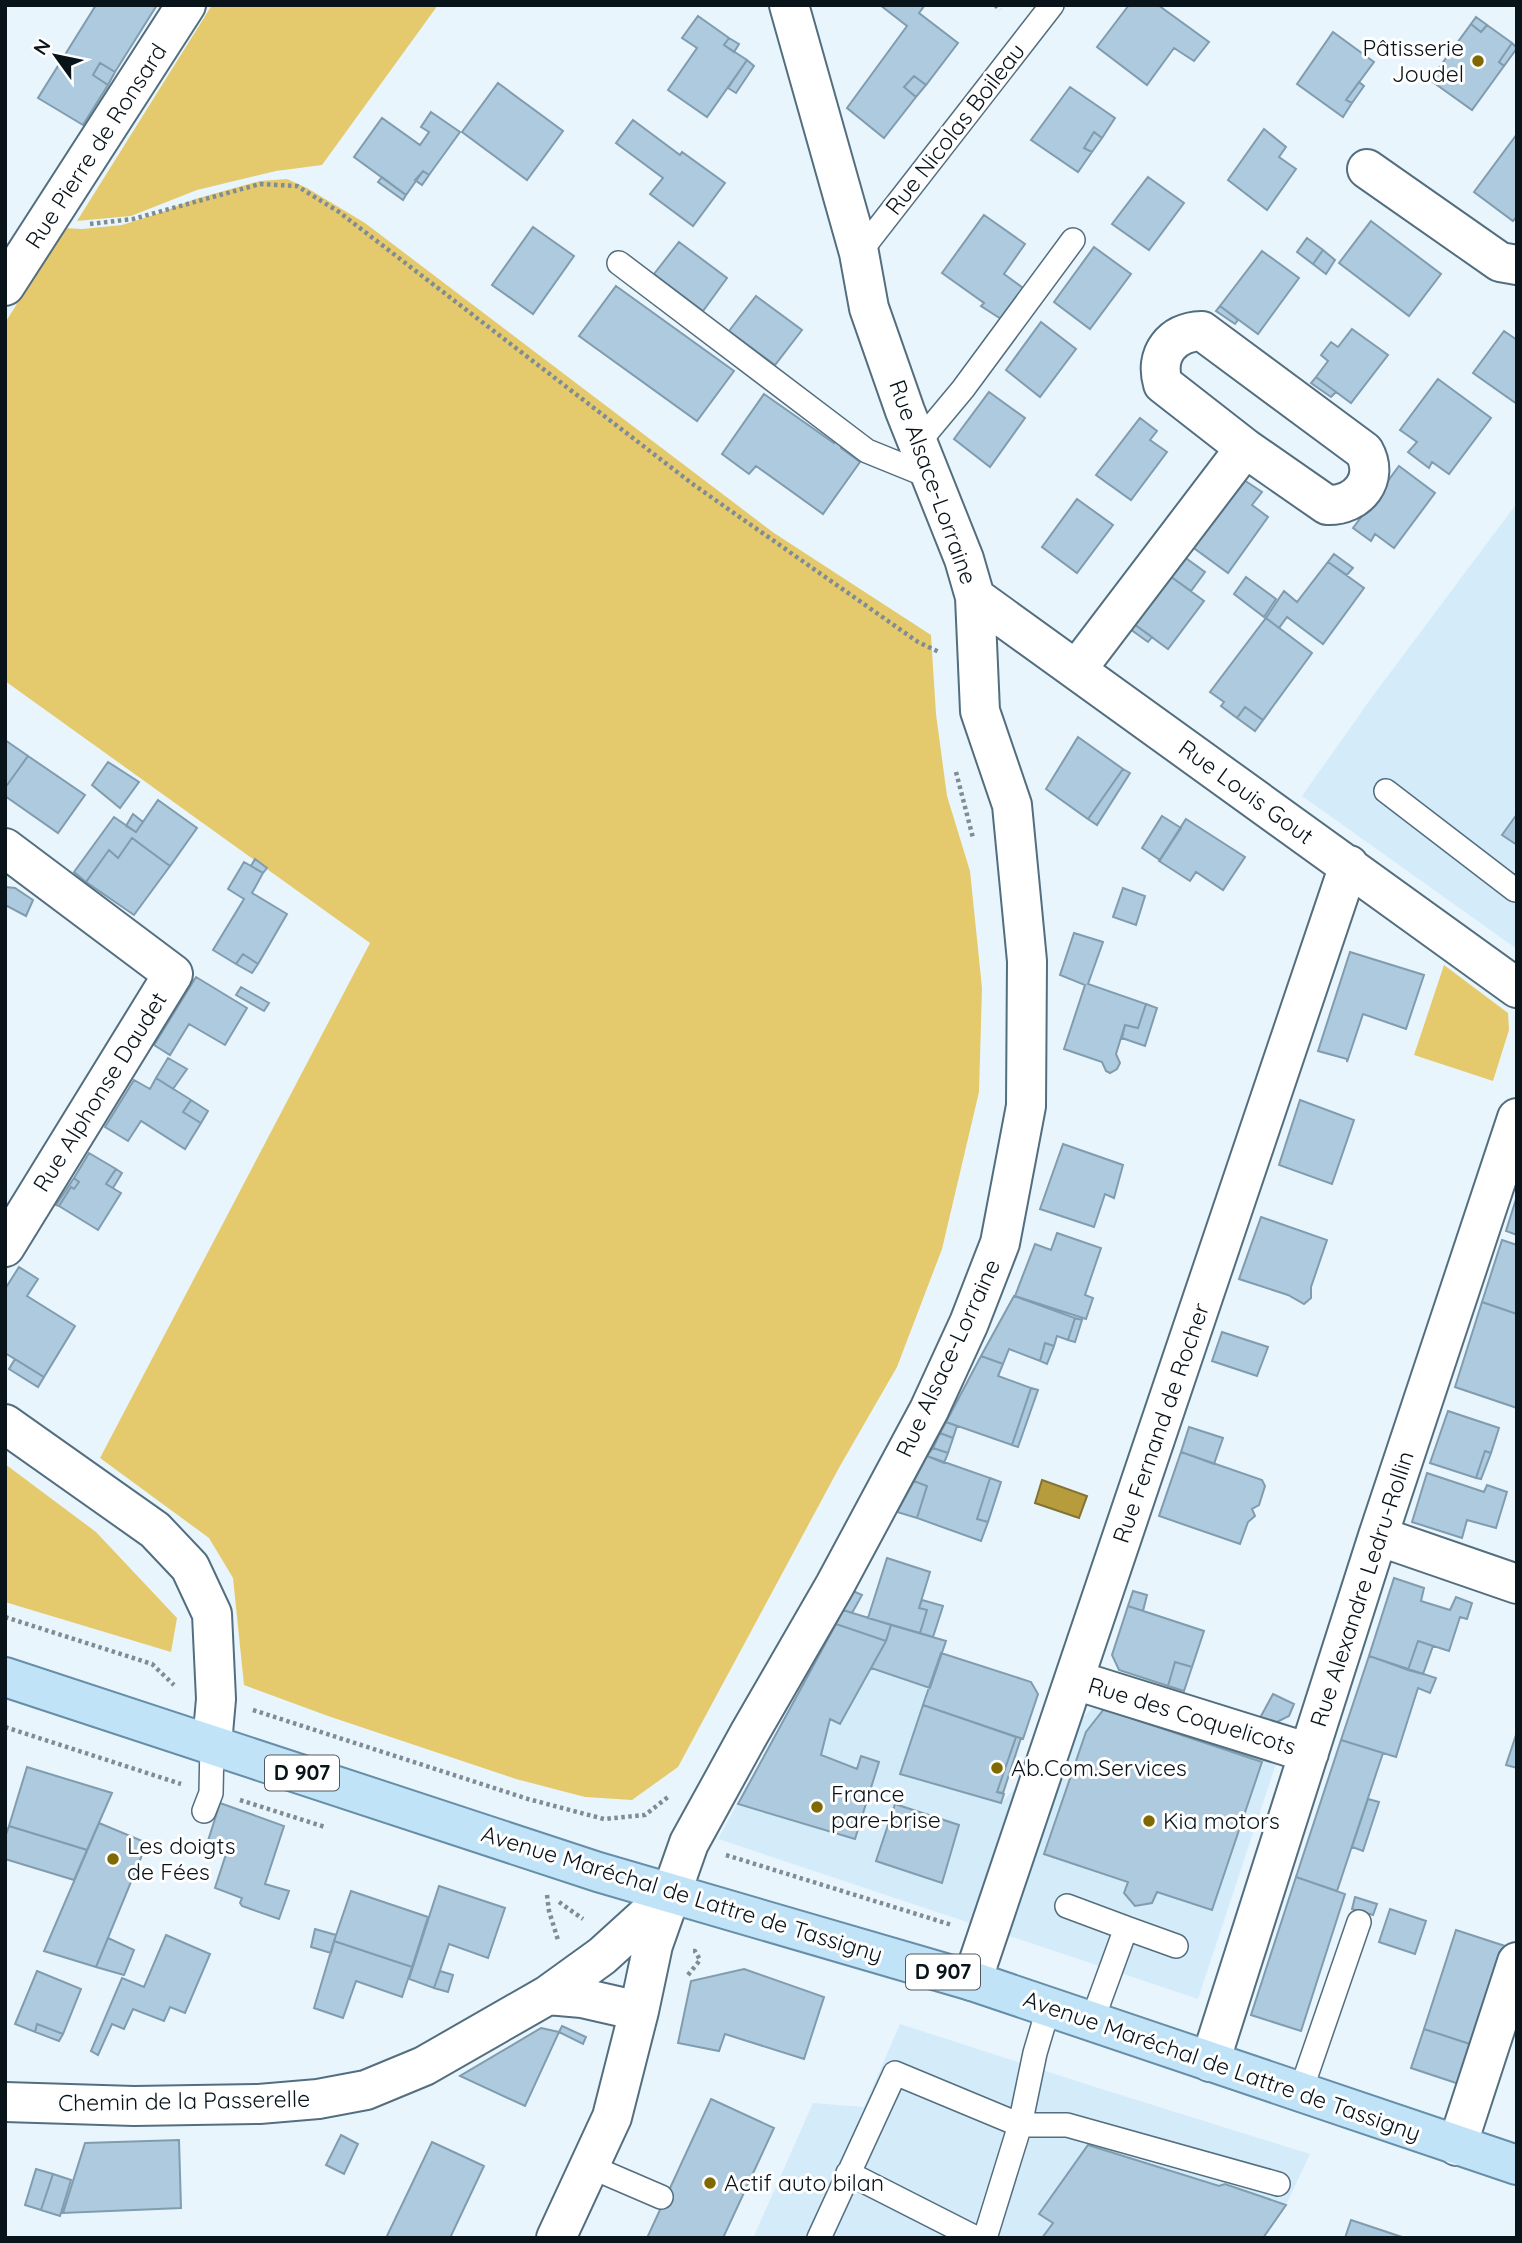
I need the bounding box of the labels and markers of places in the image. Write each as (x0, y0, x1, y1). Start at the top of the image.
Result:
place label: Pâtisserie Joudel (1362, 33, 1464, 88)
marker: Pâtisserie Joudel (1470, 53, 1486, 69)
place label: Ab.Com.Services (1011, 1753, 1187, 1782)
marker: Ab.Com.Services (989, 1760, 1005, 1776)
place label: France pare-brise (831, 1779, 941, 1834)
marker: France pare-brise (809, 1799, 825, 1815)
place label: Kia motors (1163, 1806, 1280, 1835)
marker: Kia motors (1141, 1813, 1157, 1829)
place label: Les doigts de Fées (127, 1831, 235, 1886)
marker: Les doigts de Fées (105, 1851, 121, 1867)
place label: Actif auto bilan (724, 2168, 884, 2197)
marker: Actif auto bilan (702, 2175, 718, 2191)

